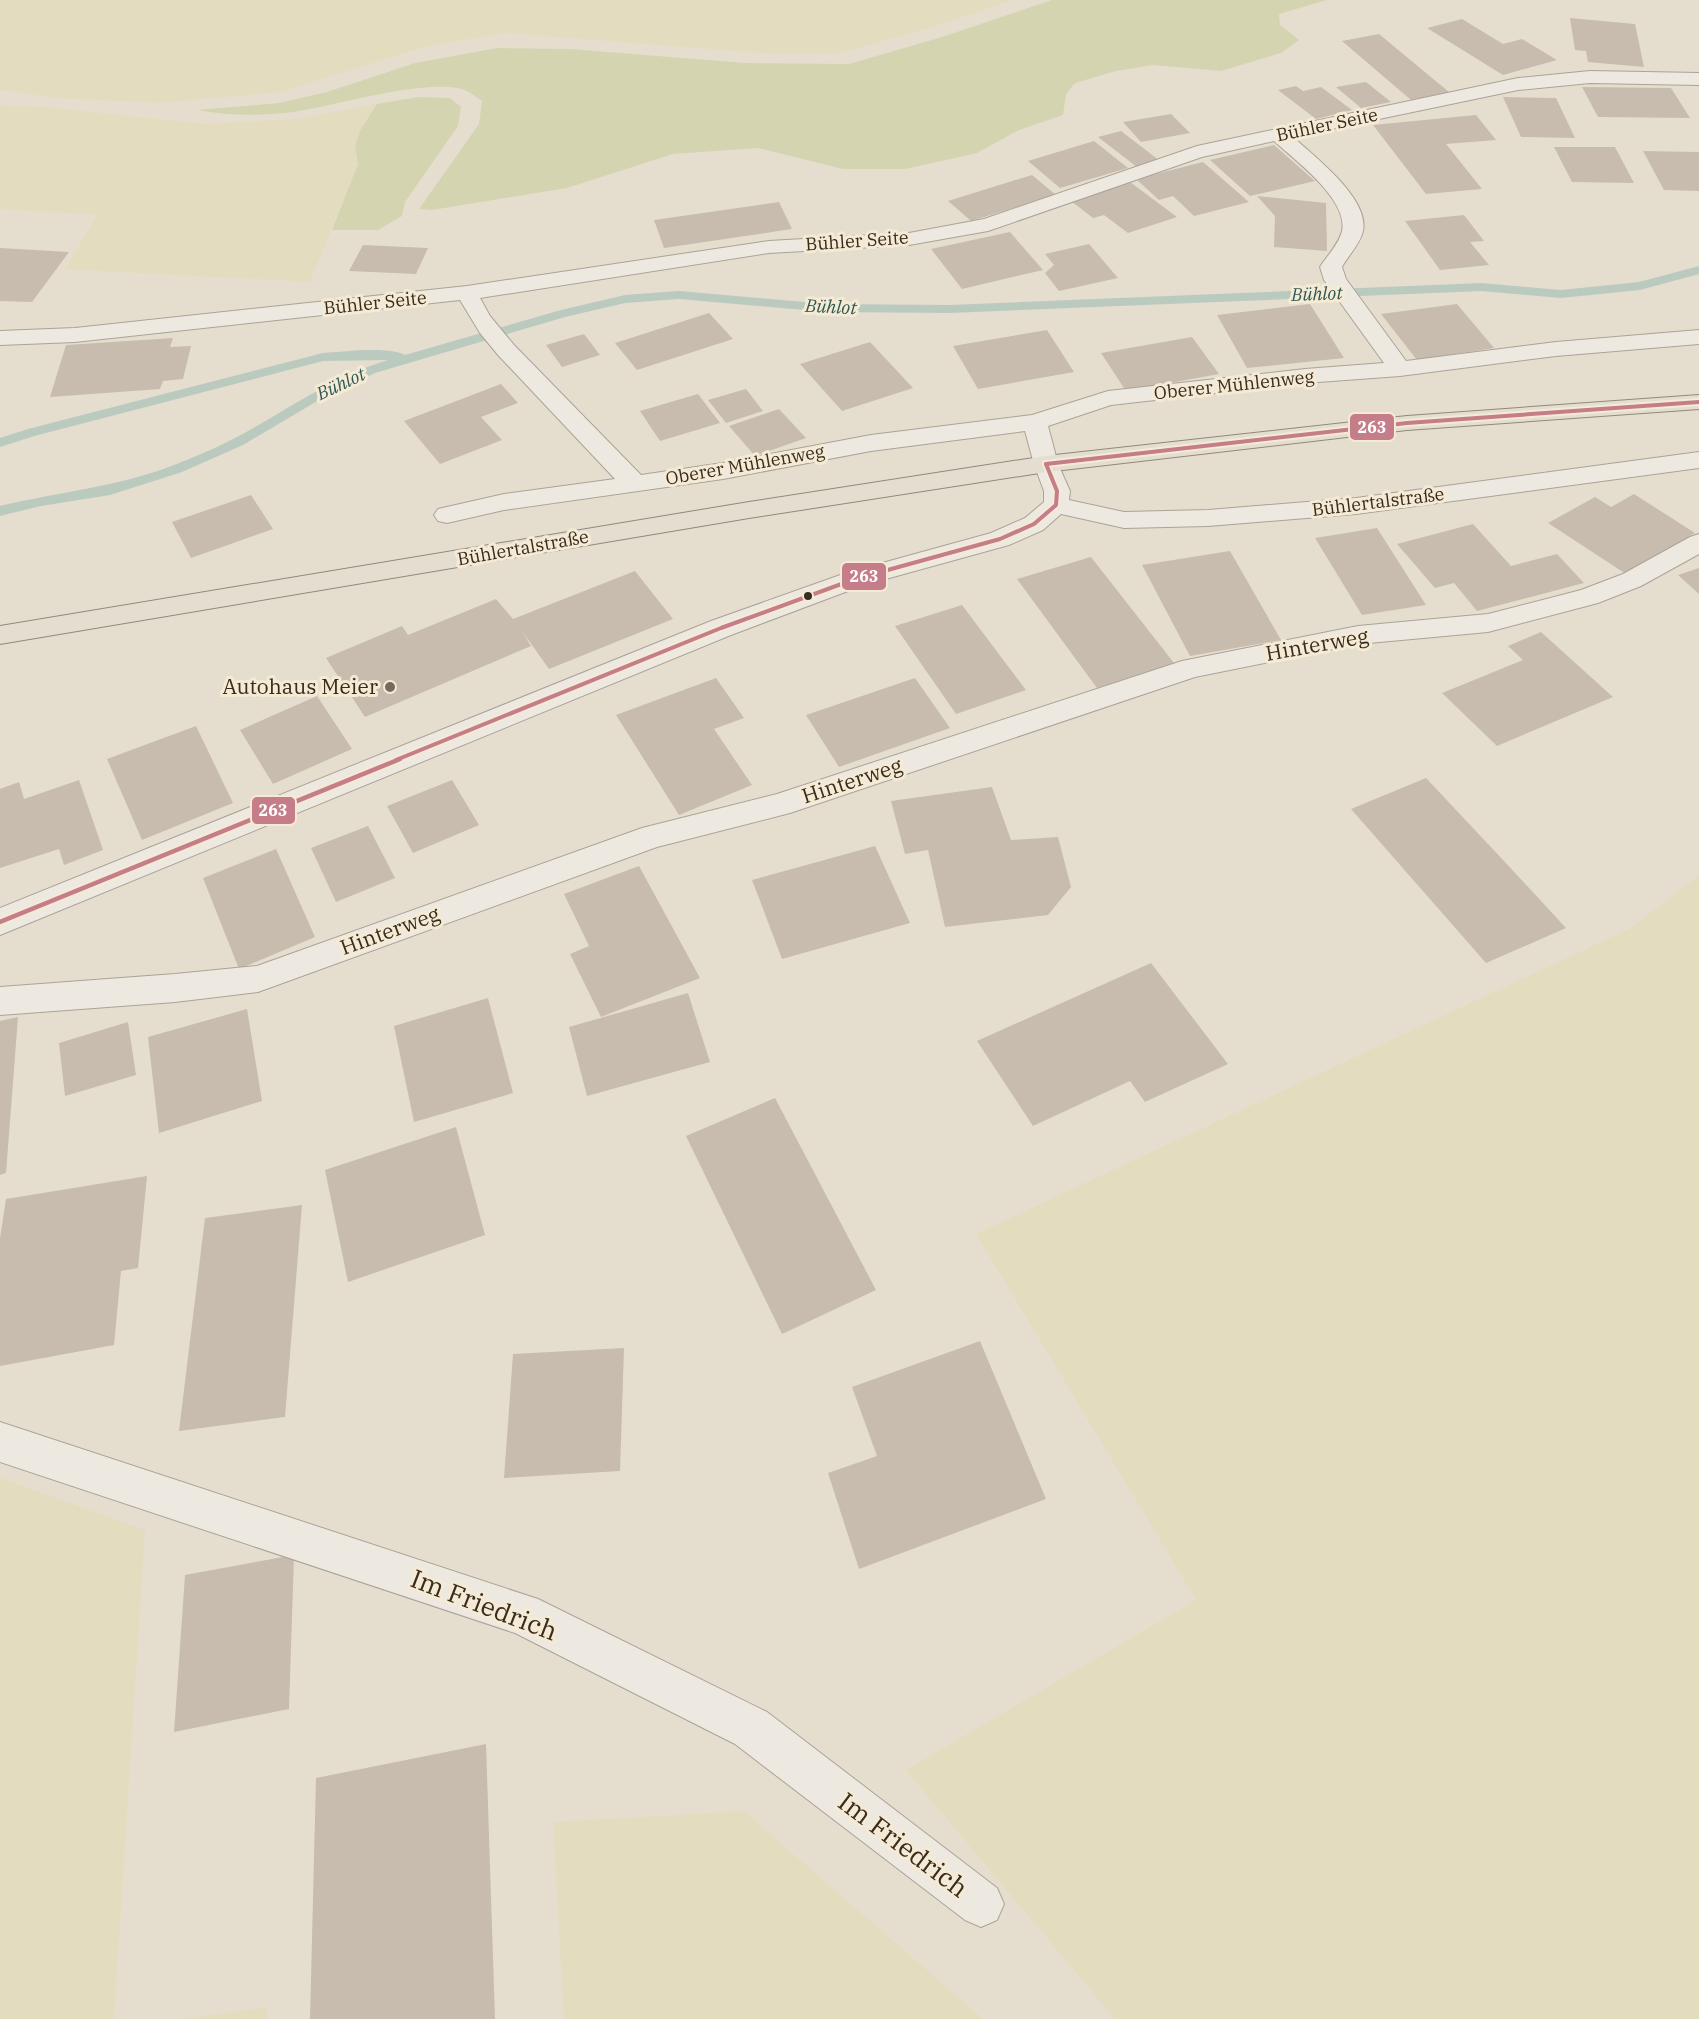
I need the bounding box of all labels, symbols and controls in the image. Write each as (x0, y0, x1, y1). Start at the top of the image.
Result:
street label: Bühler Seite (1274, 103, 1380, 147)
street label: Bühler Seite (805, 225, 909, 256)
water label: Bühlot (1290, 281, 1344, 306)
street label: Bühler Seite (322, 286, 428, 319)
water label: Bühlot (804, 294, 858, 319)
water label: Bühlot (312, 362, 370, 405)
street label: Oberer Mühlenweg (1153, 365, 1315, 404)
line badge: 263 (1349, 413, 1395, 441)
text: 263 (1358, 417, 1386, 437)
street label: Oberer Mühlenweg (664, 439, 826, 490)
street label: Bühlertalstraße (1311, 482, 1445, 521)
street label: Bühlertalstraße (455, 525, 590, 570)
line badge: 263 (841, 562, 887, 591)
text: 263 (850, 566, 878, 586)
unlabelled marker (802, 590, 814, 602)
street label: Hinterweg (1263, 621, 1371, 667)
place label: Autohaus Meier (222, 672, 379, 700)
marker: Autohaus Meier (383, 680, 397, 694)
street label: Hinterweg (798, 750, 906, 809)
line badge: 263 (251, 796, 296, 825)
text: 263 (259, 800, 287, 820)
street label: Hinterweg (336, 899, 444, 961)
street label: Im Friedrich (406, 1561, 563, 1648)
street label: Im Friedrich (832, 1784, 976, 1904)

